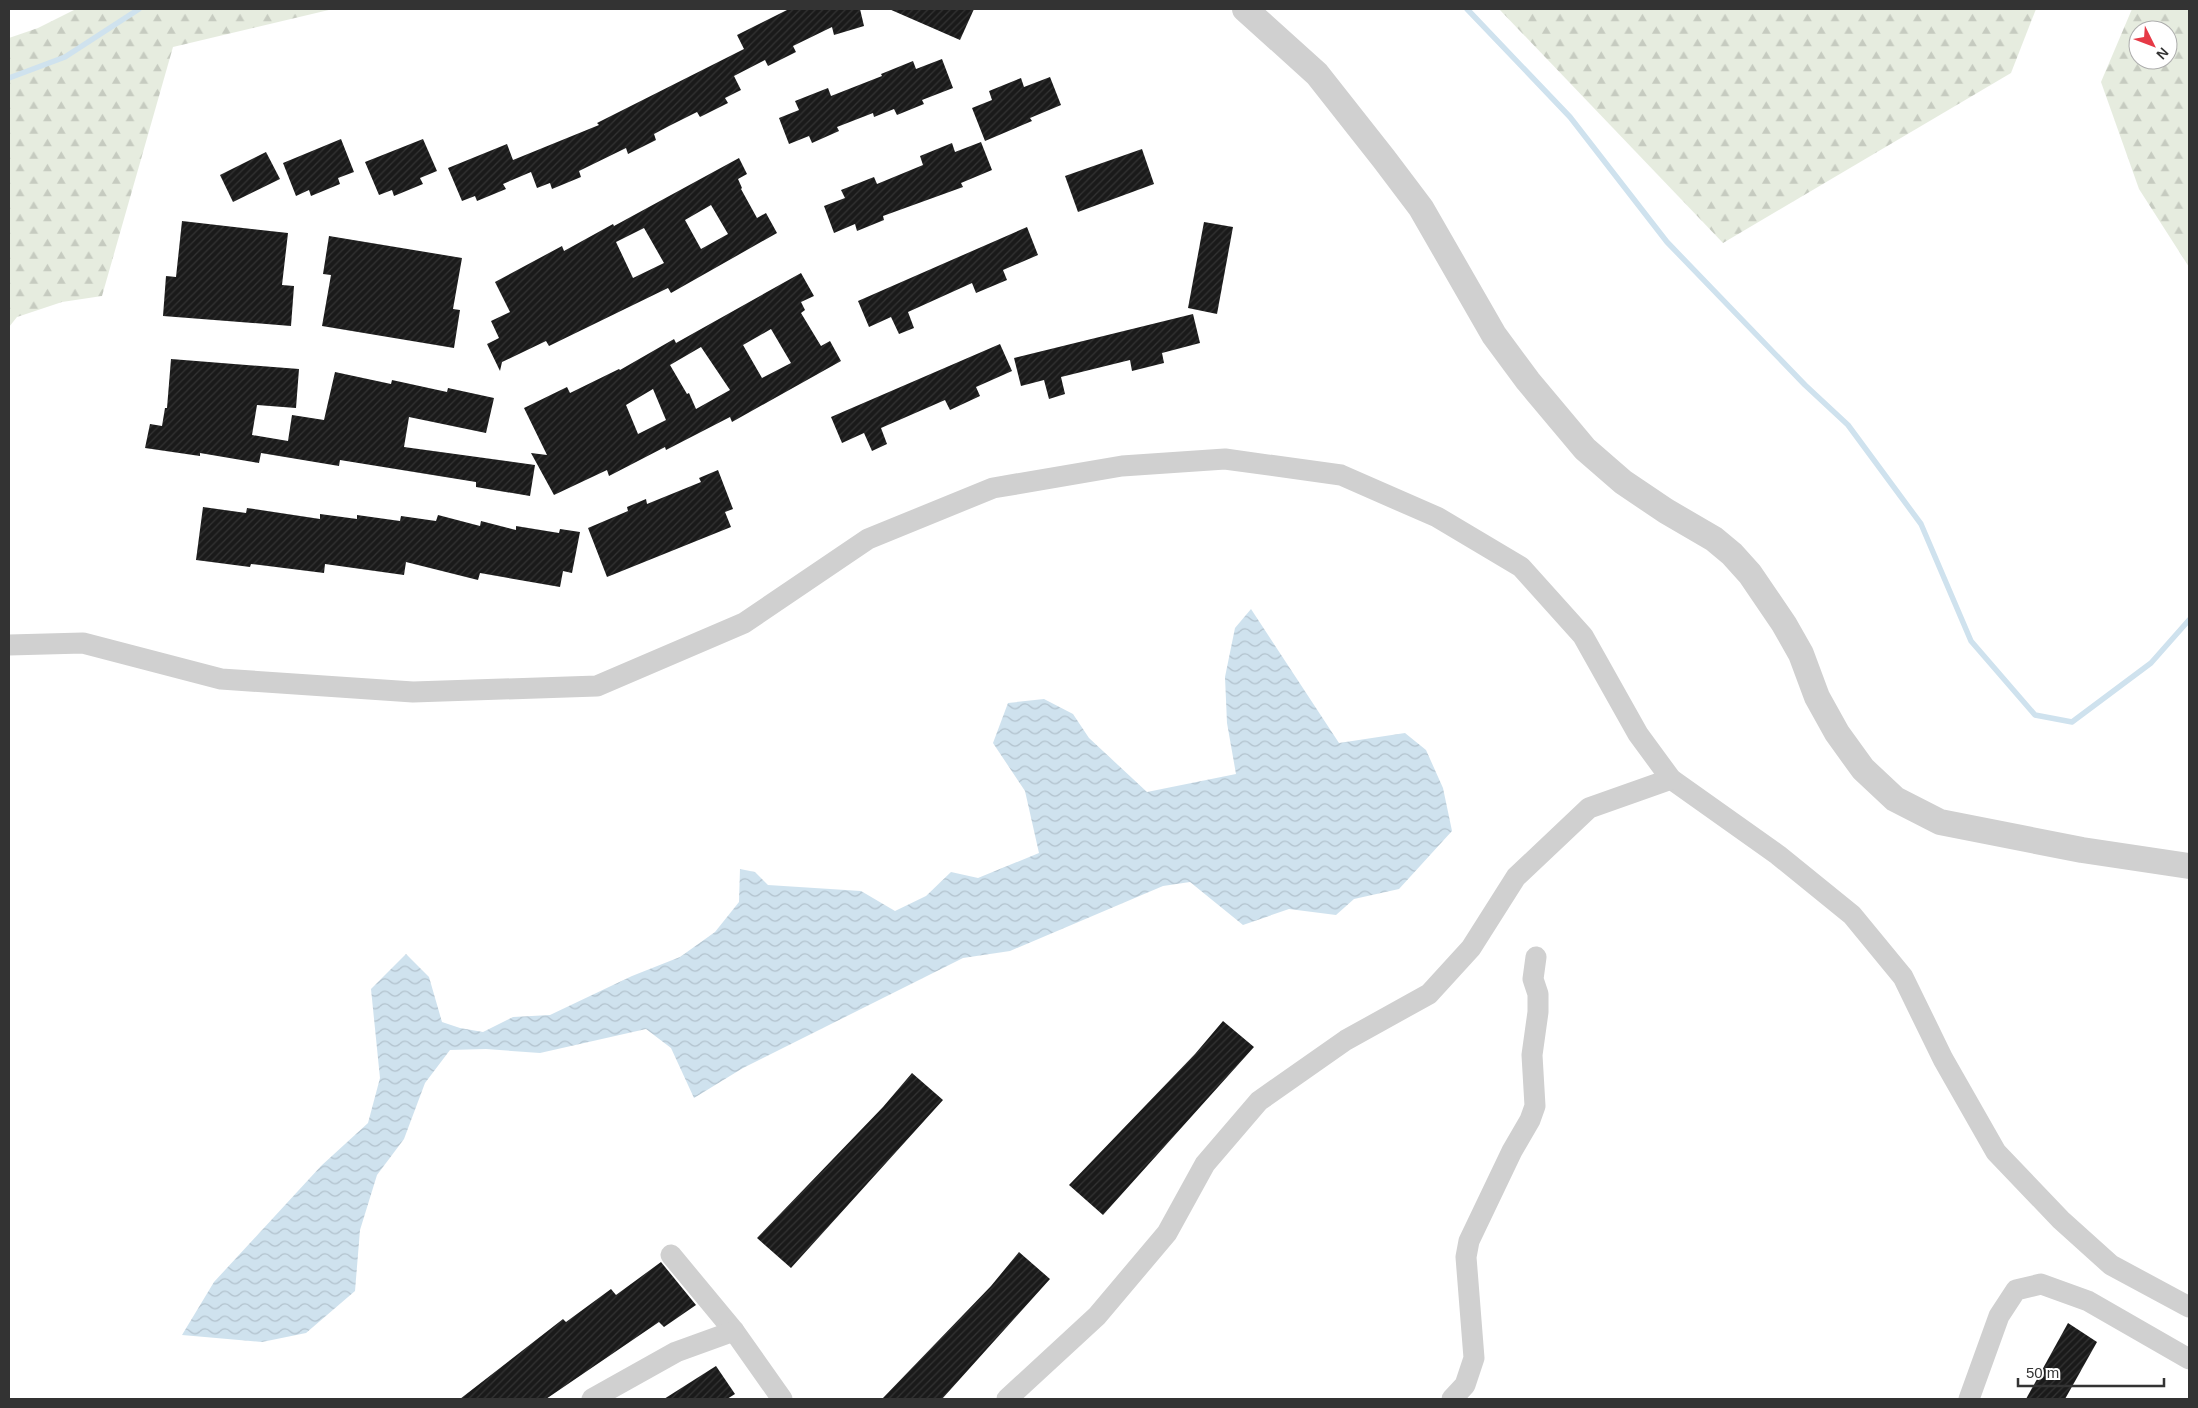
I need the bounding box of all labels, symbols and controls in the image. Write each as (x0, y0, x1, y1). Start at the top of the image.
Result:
north arrow (2128, 20, 2178, 70)
text: N (2153, 45, 2172, 63)
scale bar (2018, 1356, 2164, 1388)
text: 50 m (2026, 1364, 2059, 1381)

